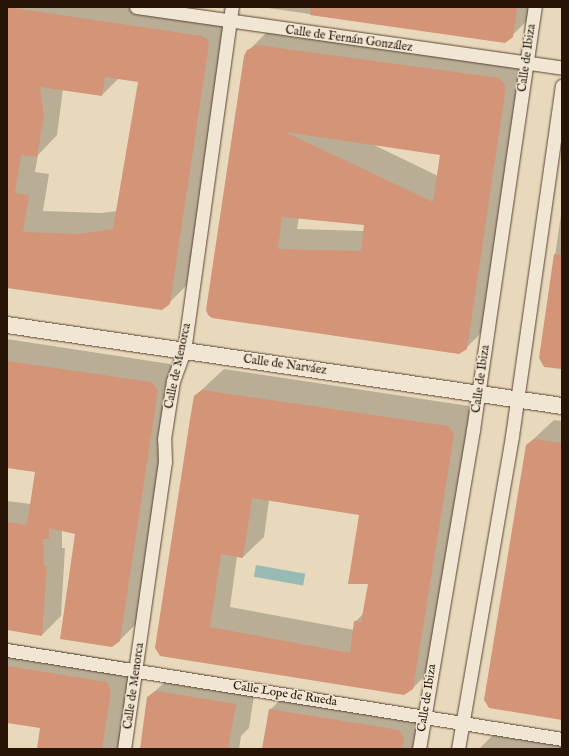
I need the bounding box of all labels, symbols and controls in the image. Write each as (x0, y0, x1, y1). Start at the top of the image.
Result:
street label: Calle de Fernán González (284, 23, 414, 55)
street label: Calle de Ibiza (515, 23, 539, 93)
street label: Calle de Menorca (162, 322, 194, 410)
street label: Calle de Ibiza (469, 344, 493, 414)
street label: Calle de Narváez (242, 352, 328, 378)
street label: Calle de Menorca (121, 642, 147, 730)
street label: Calle de Ibiza (415, 663, 439, 733)
street label: Calle Lope de Rueda (232, 679, 338, 709)

